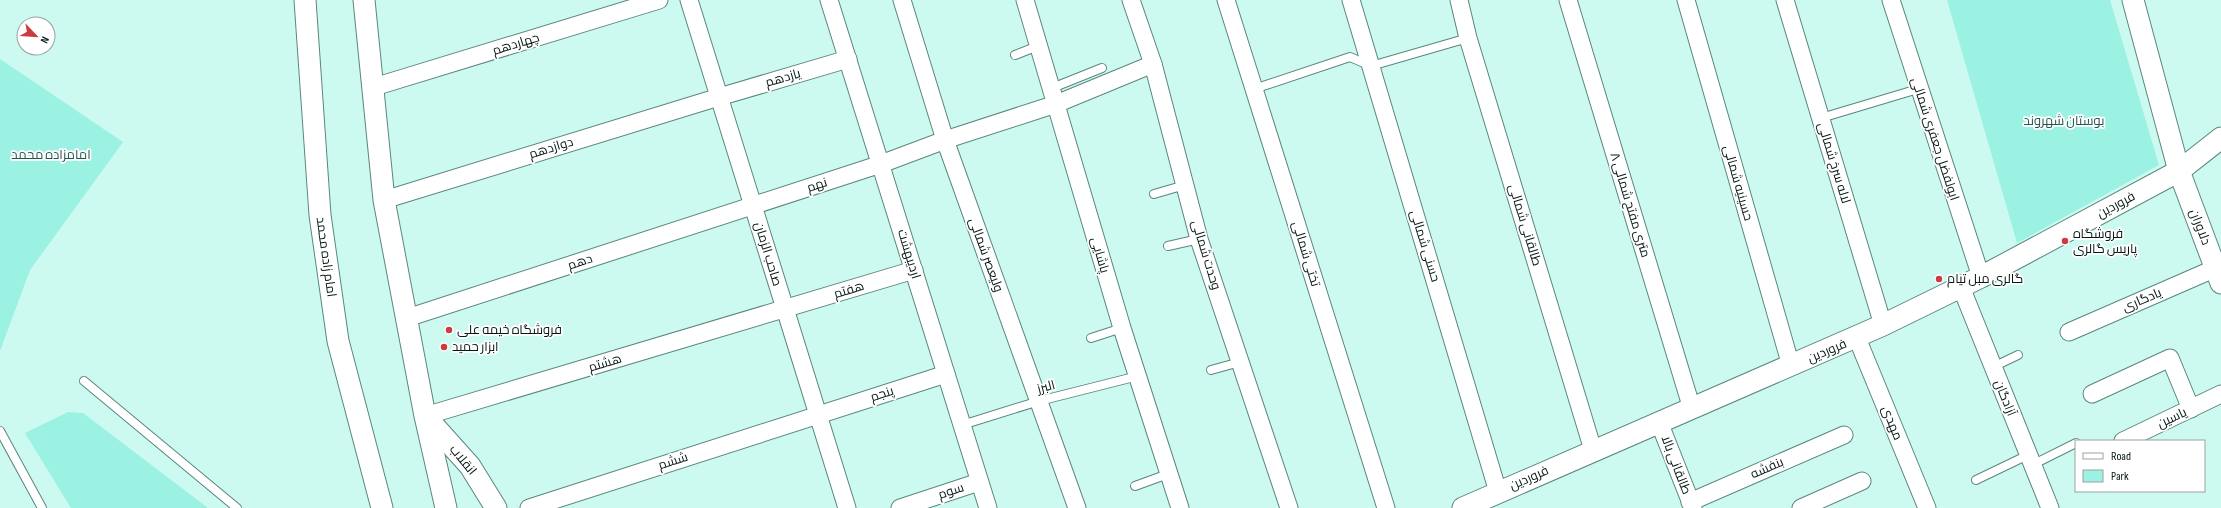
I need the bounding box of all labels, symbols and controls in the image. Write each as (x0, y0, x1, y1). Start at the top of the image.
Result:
north arrow (16, 16, 56, 56)
street label: چهاردهم (491, 29, 542, 60)
text: N (37, 35, 52, 46)
street label: یازدهم (764, 65, 803, 92)
street label: ابولفضل جعفری شمالی (1908, 75, 1962, 203)
park label: بوستان شهروند (2024, 113, 2104, 129)
street label: لاله سرخ شمالی (1814, 120, 1854, 206)
street label: دوازدهم (527, 134, 575, 163)
street label: حسینیه شمالی (1720, 143, 1756, 223)
park label: امامزاده محمد (11, 147, 91, 163)
street label: ۸ متری مفتح شمالی (1606, 150, 1654, 260)
street label: نهم (805, 174, 830, 197)
street label: طالقانی شمالی (1505, 182, 1545, 268)
street label: فروردین (2094, 188, 2138, 222)
street label: دلاوران (2186, 207, 2214, 247)
street label: حسنی شمالی (1406, 208, 1444, 284)
street label: امام زاده محمد (311, 216, 340, 298)
street label: ولیعصر شمالی (965, 216, 1007, 294)
street label: وحدت شمالی (1188, 218, 1224, 292)
street label: صاحب الزمان (751, 220, 785, 288)
street label: تختی شمالی (1289, 220, 1324, 289)
place label: فروشگاه پاریس گالری (2073, 226, 2138, 258)
street label: اردیبهشت (894, 227, 924, 281)
street label: پاشایی (1086, 235, 1113, 276)
marker: فروشگاه پاریس گالری (2060, 236, 2070, 246)
street label: دهم (566, 250, 595, 274)
place label: گالری مبل تیام (1947, 271, 2023, 288)
marker: گالری مبل تیام (1934, 274, 1944, 284)
street label: هفتم (832, 278, 866, 303)
street label: یادگاری (2120, 284, 2165, 315)
place label: فروشگاه خیمه علی (457, 322, 562, 338)
marker: فروشگاه خیمه علی (444, 325, 454, 335)
street label: فروردین (1805, 336, 1849, 366)
place label: ابزار حمید (452, 339, 499, 355)
marker: ابزار حمید (439, 342, 449, 352)
street label: هشتم (586, 350, 624, 377)
street label: البرز (1034, 377, 1057, 397)
street label: آزادگان (1990, 377, 2020, 419)
street label: پنجم (868, 383, 897, 406)
street label: مهدی (1878, 404, 1906, 442)
street label: یاسین (2155, 404, 2190, 432)
street label: طالقانی بالا (1657, 433, 1695, 497)
legend (2075, 440, 2205, 492)
street label: انقلاب (446, 442, 480, 478)
street label: ششم (656, 449, 690, 474)
text: Road (2111, 449, 2131, 464)
street label: بنفشه (1748, 454, 1786, 482)
street label: فروردین (1507, 462, 1551, 494)
text: Park (2111, 469, 2129, 484)
street label: سوم (936, 479, 966, 504)

